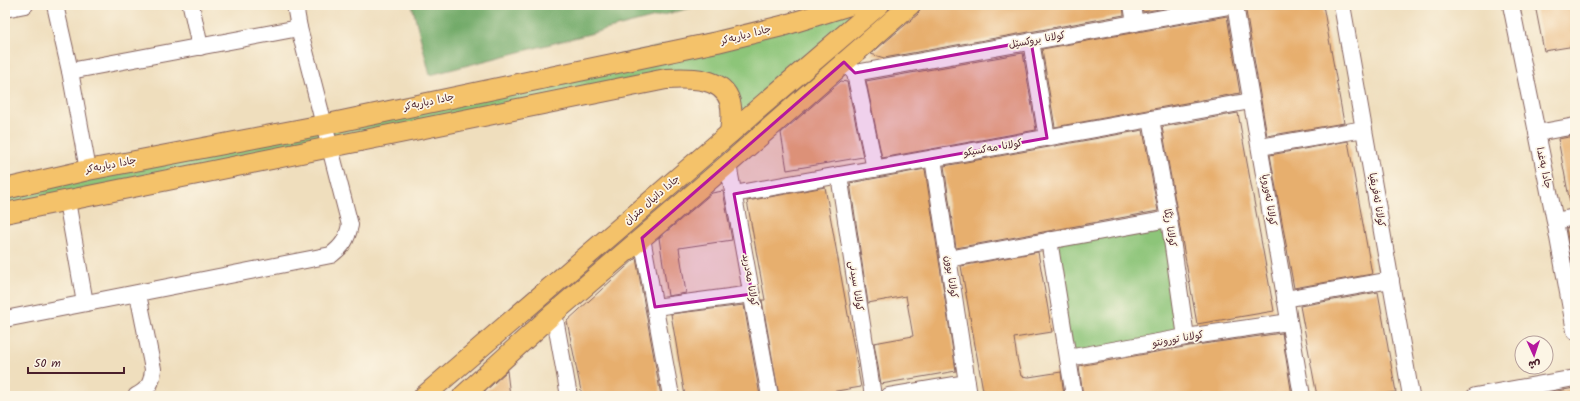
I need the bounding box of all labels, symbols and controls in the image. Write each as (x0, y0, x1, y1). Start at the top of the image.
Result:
street label: جادا دیاربه‌كر (718, 21, 773, 49)
street label: كولانا بروکسێل (1007, 27, 1067, 53)
street label: جادا دیاربه‌كر (401, 89, 456, 115)
street label: كولانا مەکسیکو (961, 135, 1024, 161)
street label: جادا بەغدا (1532, 146, 1556, 190)
street label: جادا دیاربه‌كر (83, 152, 138, 178)
street label: جادا دانيال متران (621, 171, 684, 229)
street label: كولانا ئه‌فریقیا (1364, 172, 1390, 228)
street label: كولانا ئه‌وروپا (1257, 173, 1281, 227)
street label: كولانا رێگا (1159, 208, 1181, 248)
street label: كولانا مه‌درید (738, 252, 762, 308)
street label: كولانا بوون (940, 254, 962, 300)
street label: كولانا سيدنى (844, 260, 868, 312)
street label: كولانا تورونتو (1150, 327, 1205, 352)
north arrow (1514, 335, 1554, 375)
scale bar (28, 349, 124, 375)
text: 50 m (34, 354, 61, 373)
text: ش (1528, 355, 1541, 373)

